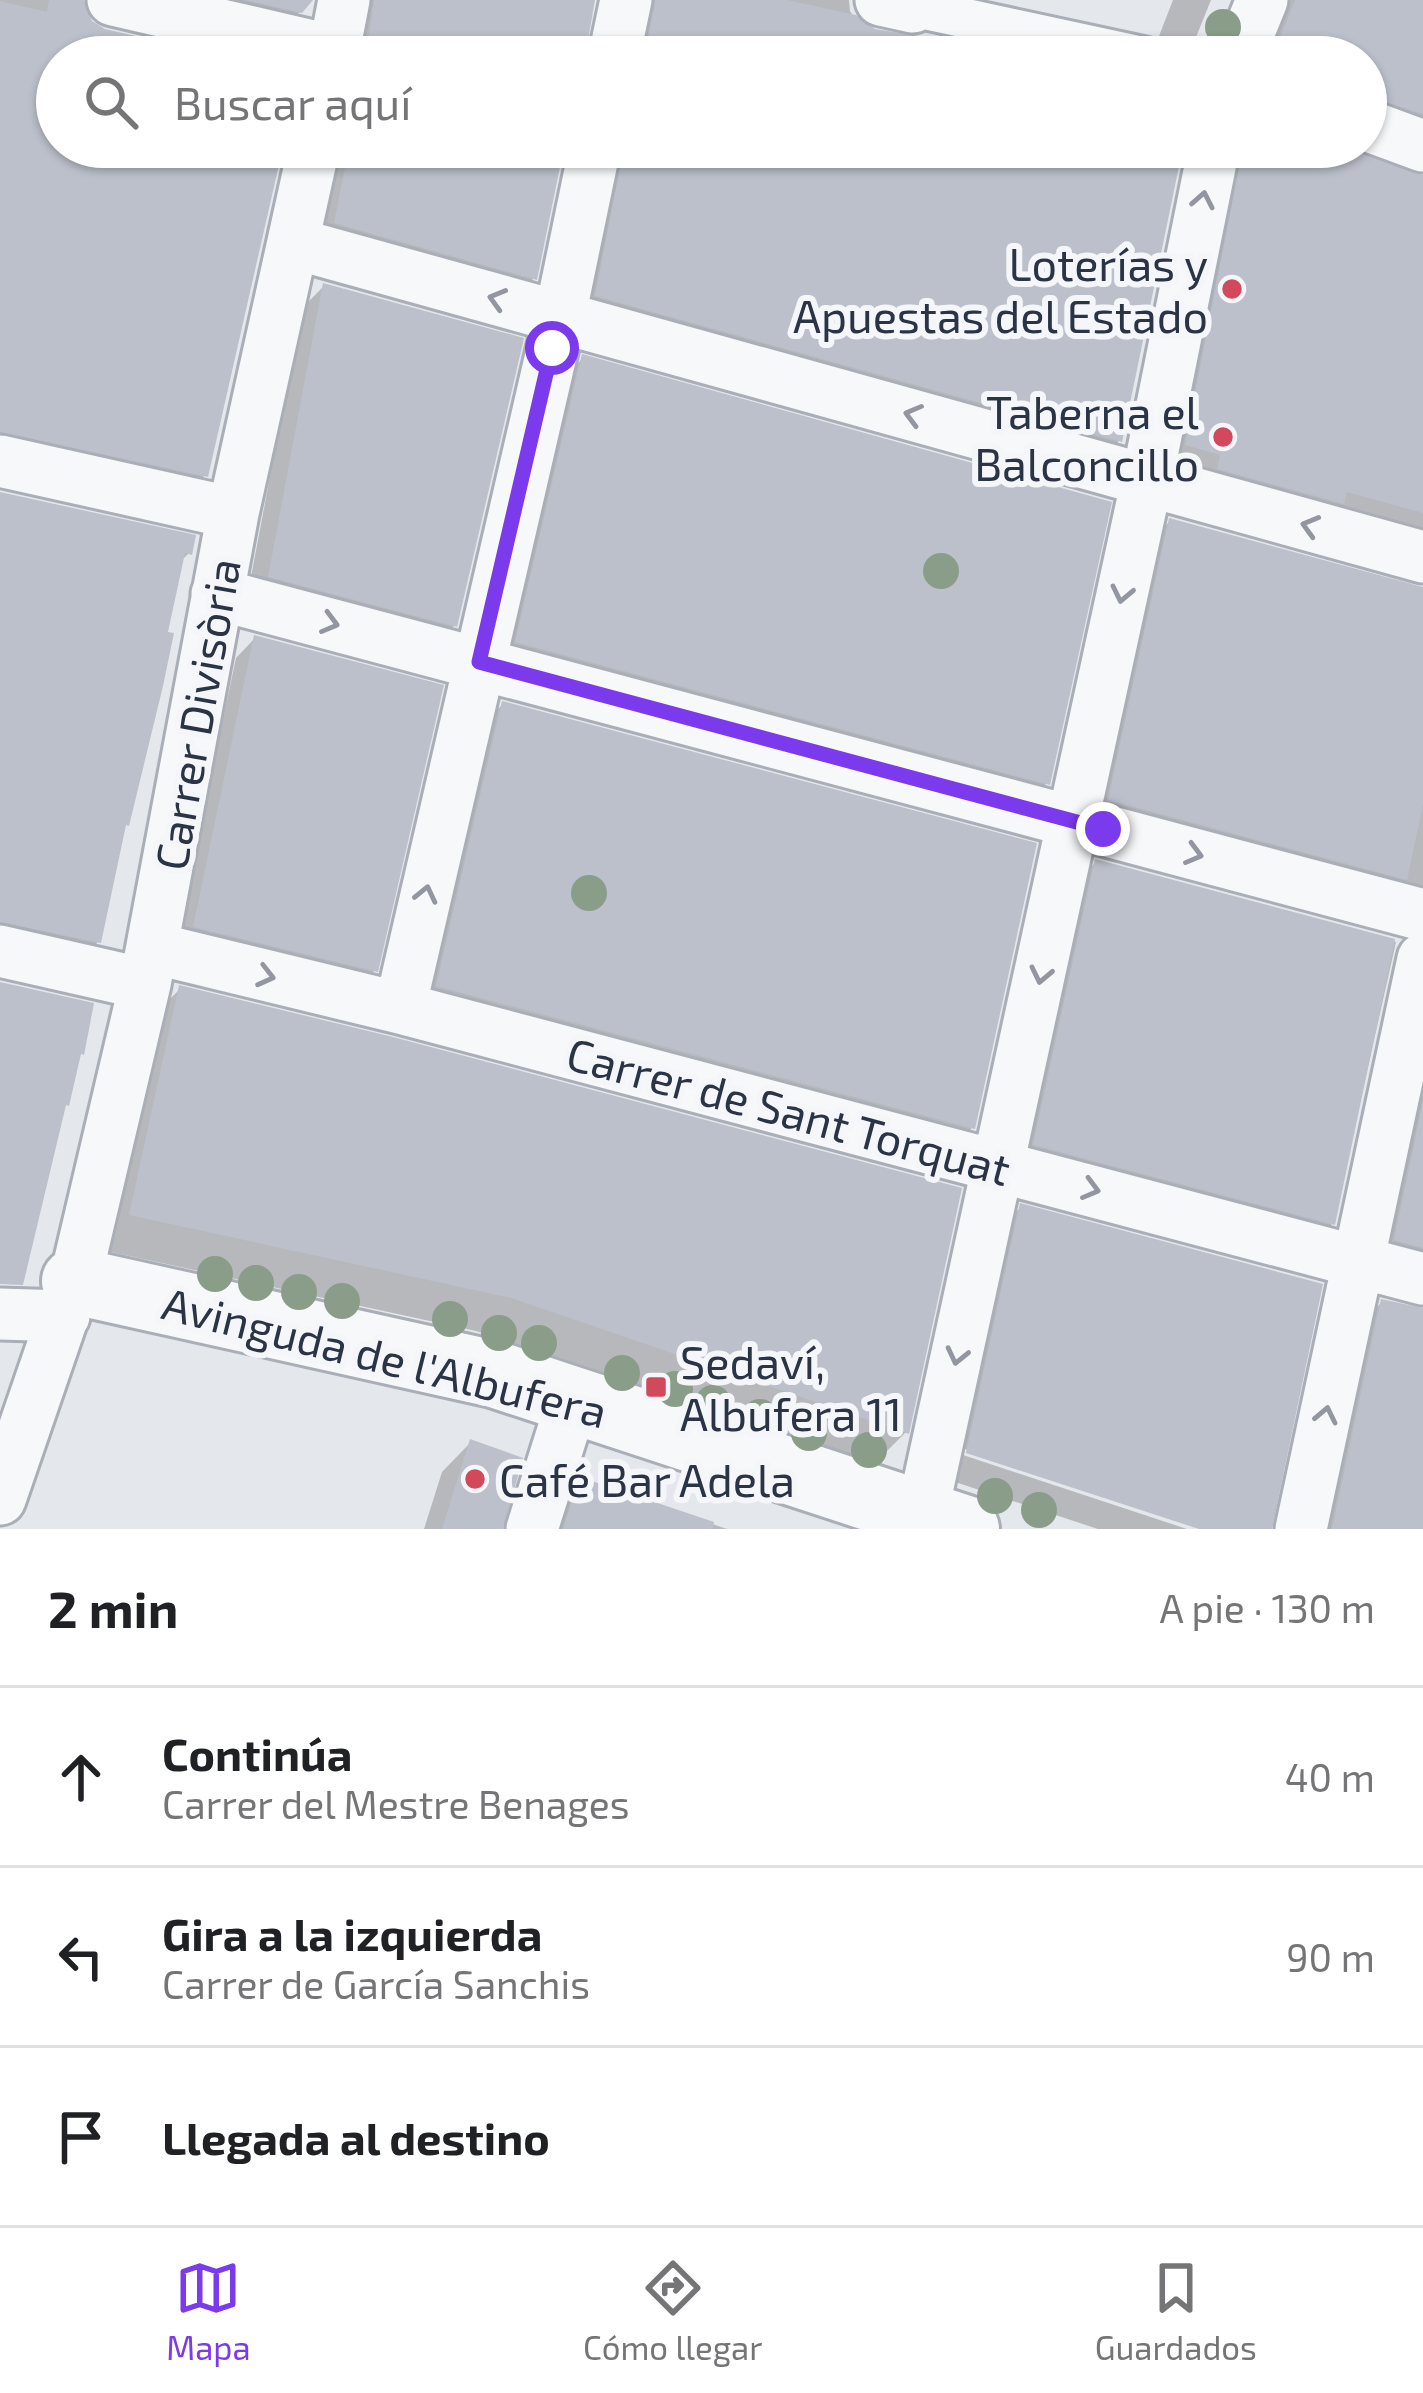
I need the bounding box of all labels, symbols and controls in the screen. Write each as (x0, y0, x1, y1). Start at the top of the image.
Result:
search box (36, 36, 1387, 168)
icon: search (78, 69, 144, 135)
text: Buscar aquí (174, 75, 411, 129)
one-way arrow (1189, 191, 1215, 211)
place label: Loterías y Apuestas del Estado (793, 236, 1208, 342)
marker: Loterías y Apuestas del Estado (1219, 276, 1245, 302)
one-way arrow (487, 289, 508, 314)
route start (525, 321, 579, 375)
place label: Taberna el Balconcillo (974, 384, 1199, 490)
one-way arrow (903, 404, 924, 429)
marker: Taberna el Balconcillo (1210, 424, 1236, 450)
one-way arrow (1301, 515, 1321, 540)
street label: Carrer Divisòria (142, 554, 250, 874)
one-way arrow (1111, 584, 1136, 604)
one-way arrow (319, 609, 340, 634)
route end (1076, 802, 1130, 856)
one-way arrow (1183, 839, 1204, 864)
one-way arrow (413, 884, 438, 904)
one-way arrow (256, 962, 276, 987)
one-way arrow (1029, 965, 1054, 985)
street label: Carrer de Sant Torquat (561, 1025, 1017, 1195)
one-way arrow (1080, 1175, 1101, 1200)
street label: Avinguda de l'Albufera (157, 1275, 613, 1437)
place label: Sedaví, Albufera 11 (680, 1334, 902, 1440)
one-way arrow (945, 1346, 970, 1366)
marker: Sedaví, Albufera 11 (643, 1374, 669, 1400)
one-way arrow (1312, 1405, 1337, 1425)
place label: Café Bar Adela (499, 1452, 795, 1506)
marker: Café Bar Adela (462, 1466, 488, 1492)
text: 2 min (48, 1577, 178, 1638)
text: A pie · 130 m (1160, 1584, 1375, 1631)
text: Continúa (162, 1726, 352, 1780)
icon: ahead (48, 1744, 114, 1810)
text: 40 m (1285, 1753, 1375, 1800)
text: Carrer del Mestre Benages (162, 1780, 630, 1827)
text: Gira a la izquierda (162, 1906, 542, 1960)
icon: left (48, 1924, 114, 1990)
text: 90 m (1286, 1933, 1375, 1980)
text: Carrer de García Sanchis (162, 1960, 590, 2007)
icon: arrive (48, 2104, 114, 2170)
text: Llegada al destino (162, 2110, 550, 2164)
tab: Mapa (166, 2255, 251, 2367)
tab: Cómo llegar (583, 2255, 762, 2367)
tab: Guardados (1095, 2255, 1257, 2367)

